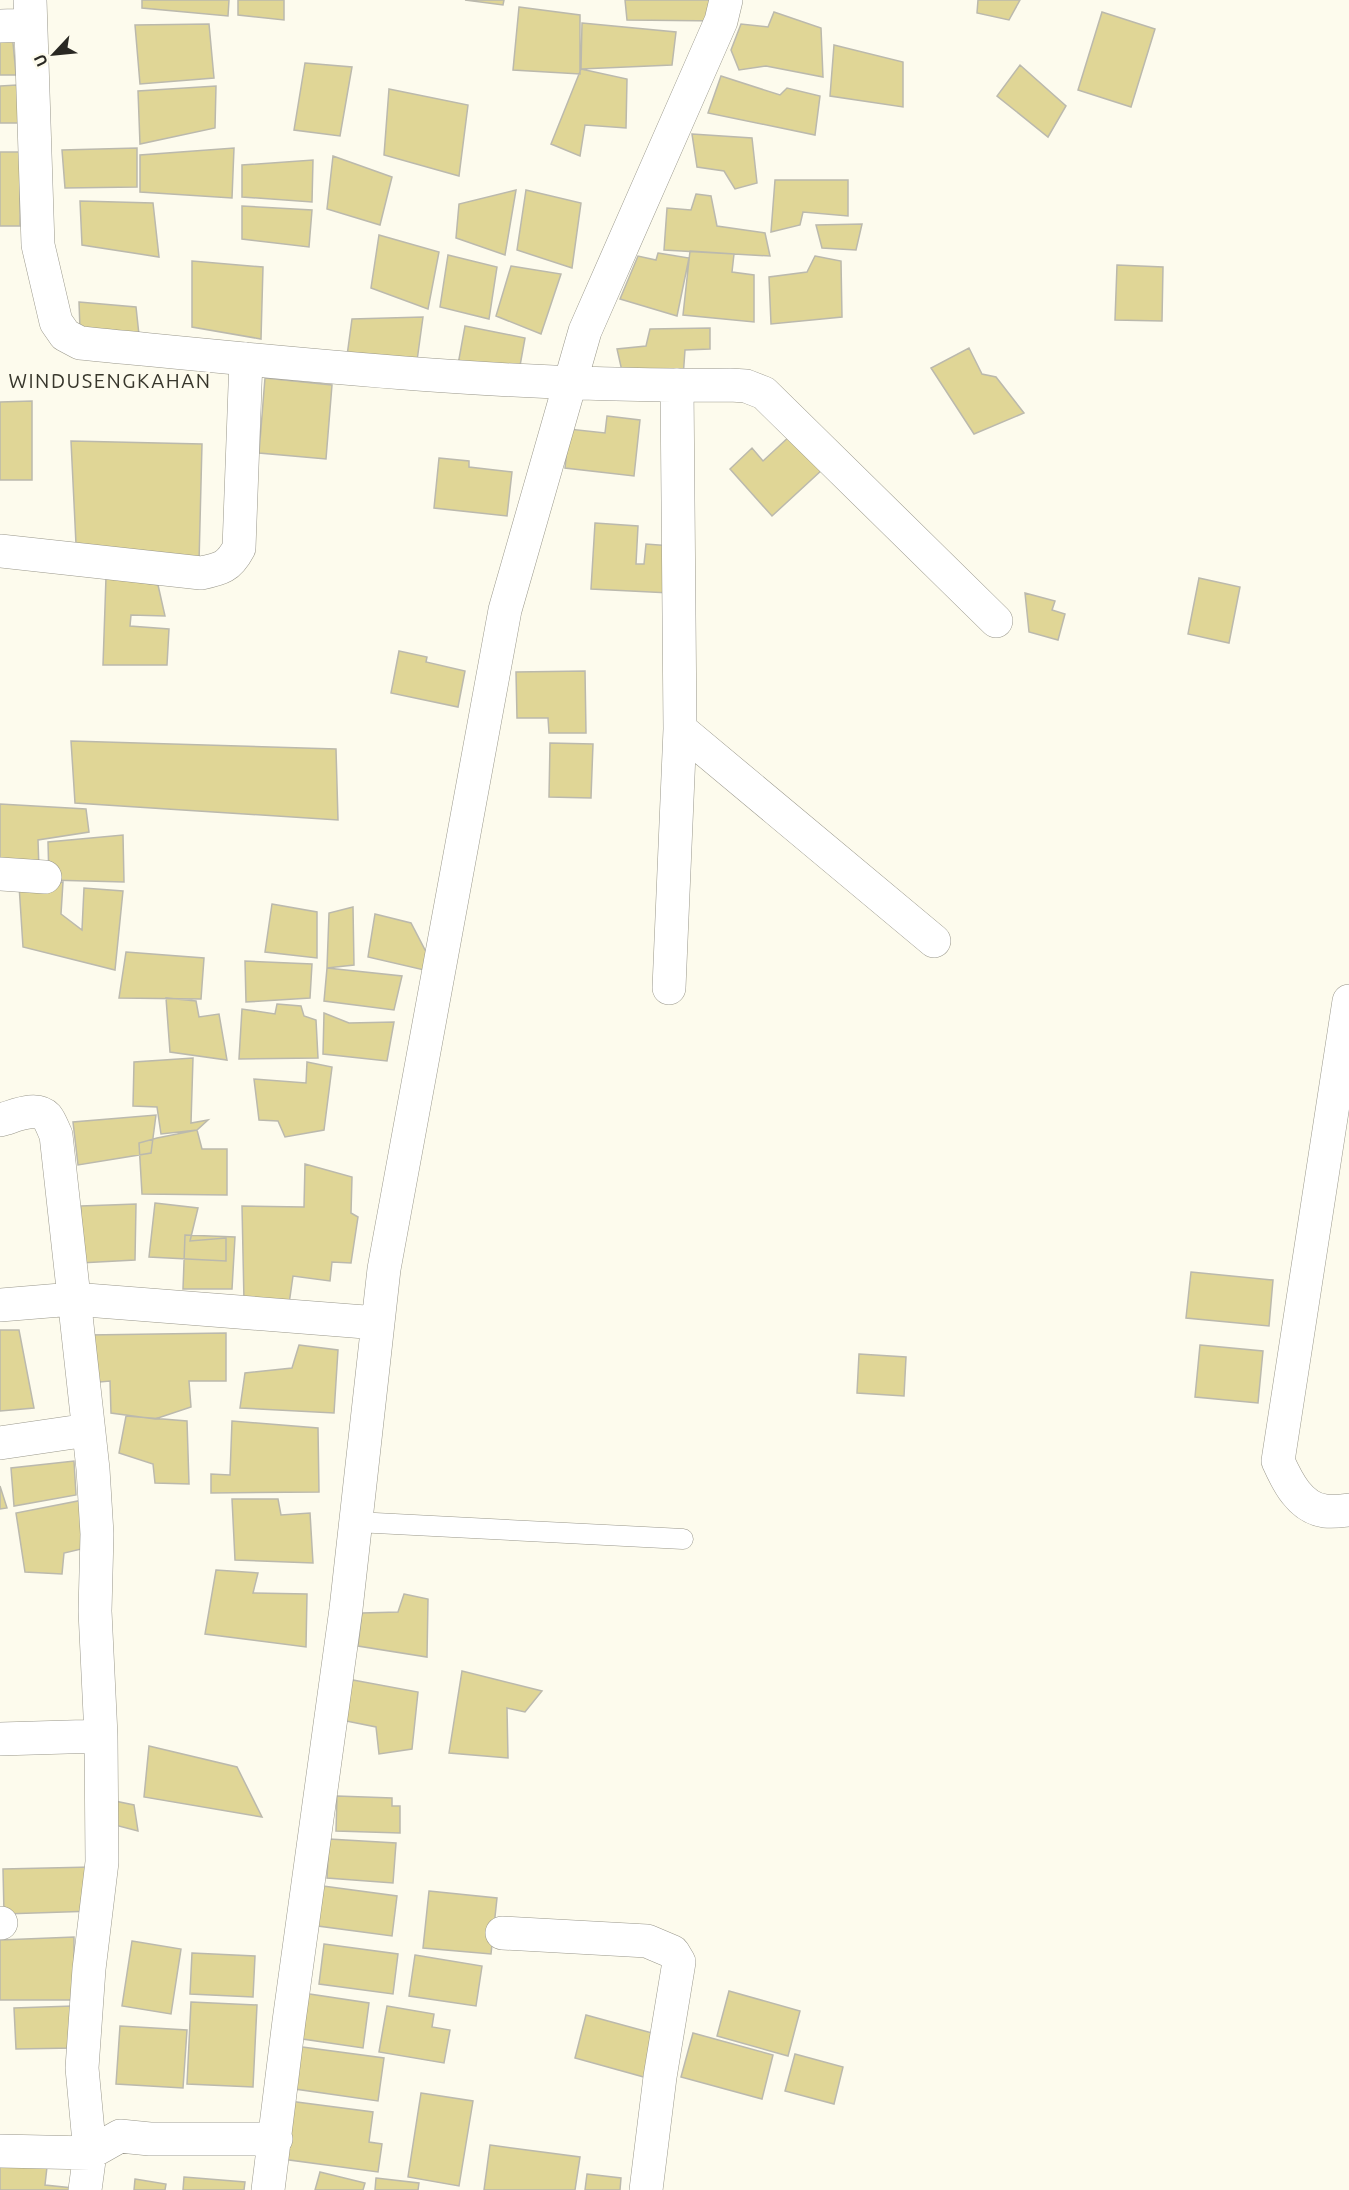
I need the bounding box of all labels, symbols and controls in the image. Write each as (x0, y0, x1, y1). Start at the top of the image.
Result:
north arrow (24, 24, 84, 84)
text: U (30, 52, 51, 70)
district label: WINDUSENGKAHAN (9, 369, 211, 392)

